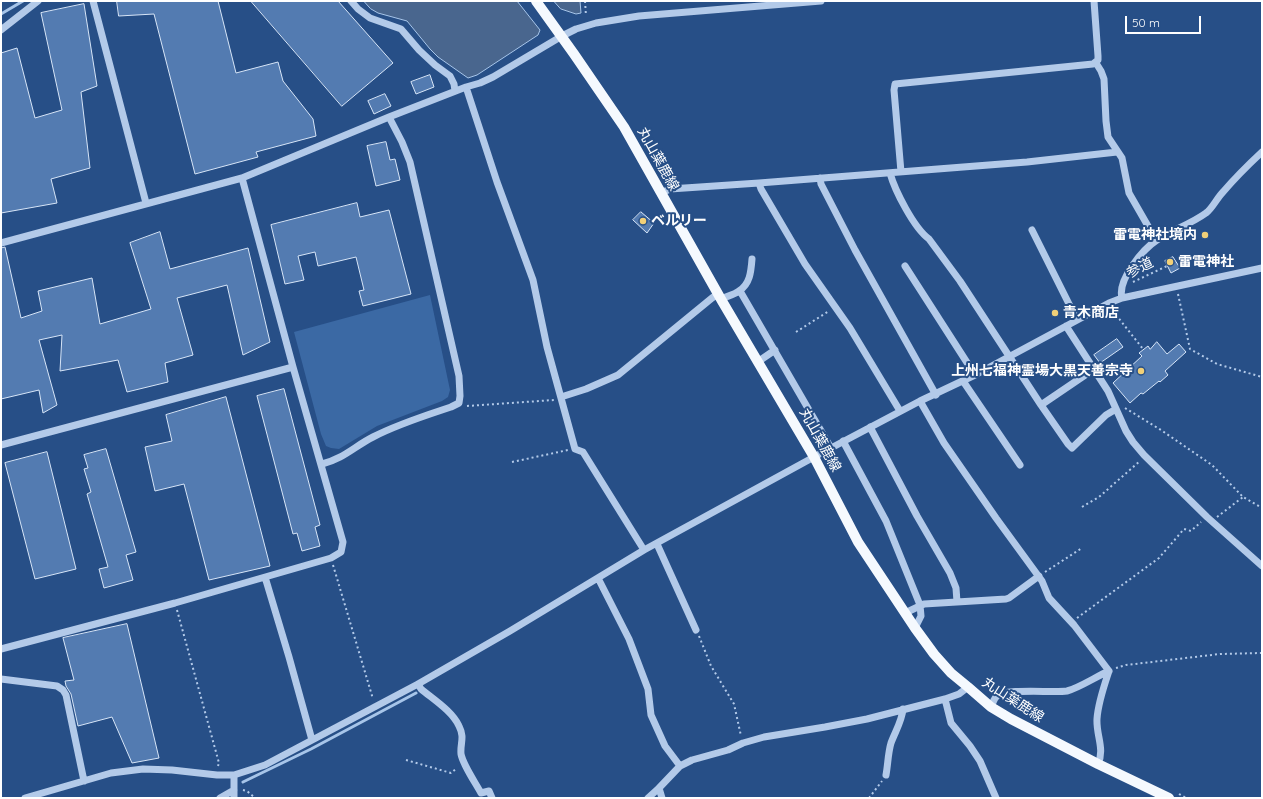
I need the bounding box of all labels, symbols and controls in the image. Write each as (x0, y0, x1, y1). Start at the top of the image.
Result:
scale bar (1127, 8, 1203, 34)
text: 50 m (1132, 15, 1160, 30)
street label: 丸山葉鹿線 (634, 124, 682, 194)
place label: ベルリー (651, 213, 707, 229)
marker: ベルリー (638, 216, 648, 226)
place label: 雷電神社境内 (1113, 227, 1197, 243)
marker: 雷電神社境内 (1200, 230, 1210, 240)
street label: 参道 (1124, 254, 1156, 282)
place label: 雷電神社 (1178, 254, 1234, 270)
marker: 雷電神社 (1165, 257, 1175, 267)
place label: 青木商店 (1063, 305, 1119, 321)
marker: 青木商店 (1050, 308, 1060, 318)
place label: 上州七福神霊場大黒天善宗寺 (951, 363, 1133, 379)
marker: 上州七福神霊場大黒天善宗寺 (1136, 366, 1146, 376)
street label: 丸山葉鹿線 (796, 405, 844, 475)
street label: 丸山葉鹿線 (979, 674, 1047, 726)

